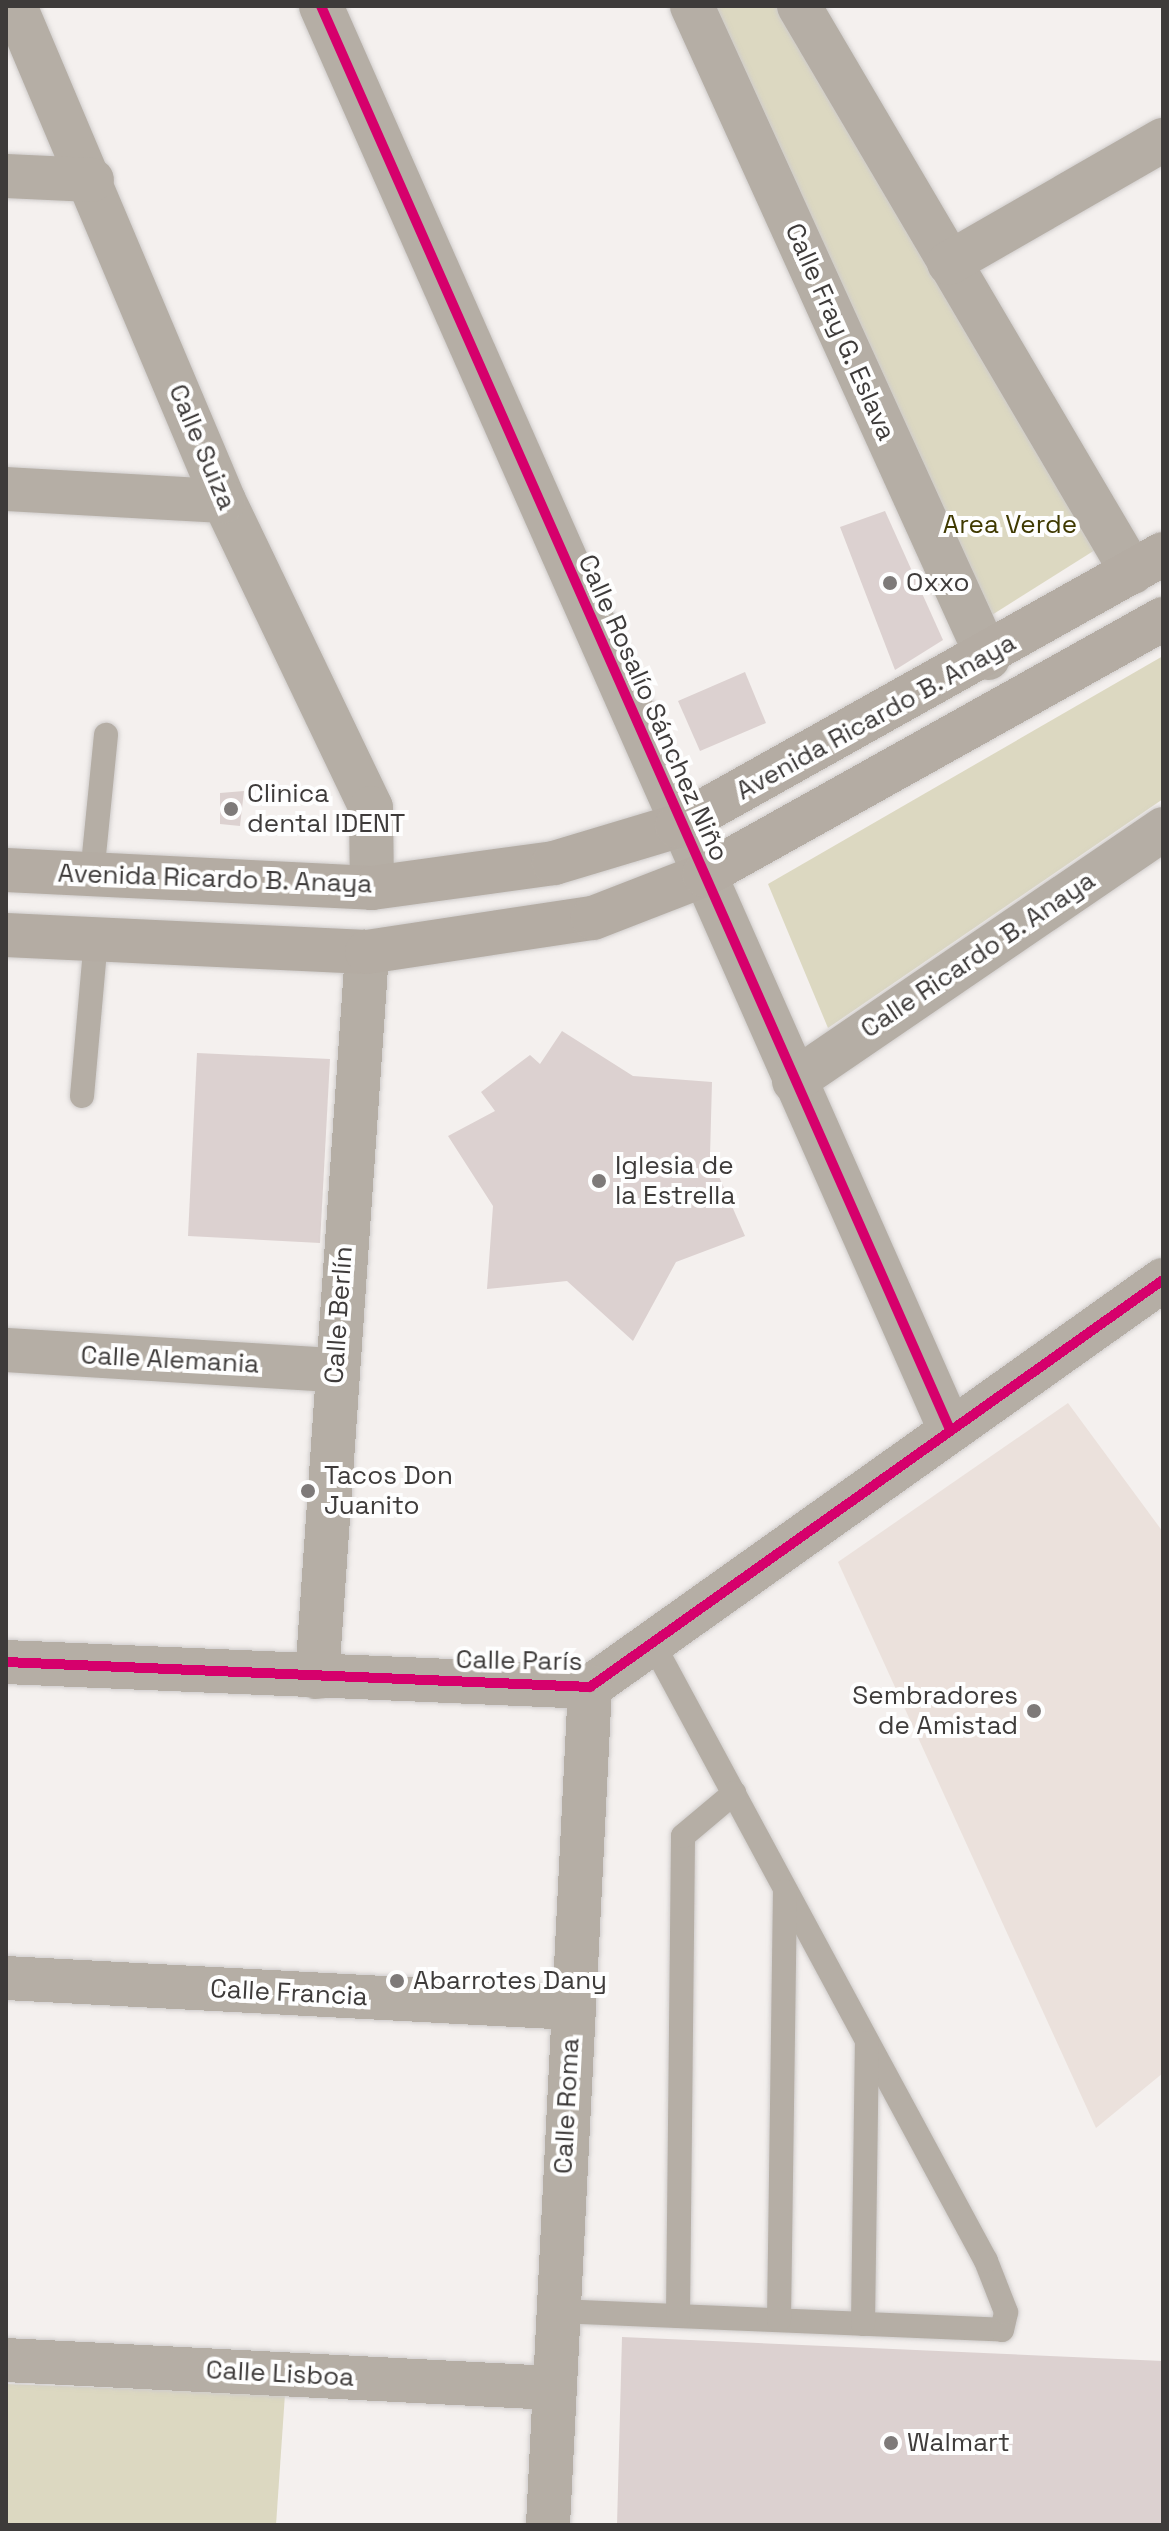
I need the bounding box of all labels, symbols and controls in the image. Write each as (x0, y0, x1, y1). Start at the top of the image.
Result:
street label: Calle Fray G. Eslava (778, 218, 902, 446)
street label: Calle Suiza (162, 380, 242, 514)
park label: Area Verde (943, 509, 1077, 541)
street label: Calle Rosalío Sánchez Niño (571, 550, 735, 866)
place label: Oxxo (906, 567, 969, 599)
marker: Oxxo (881, 574, 899, 592)
street label: Avenida Ricardo B. Anaya (730, 627, 1022, 807)
place label: Clinica dental IDENT (247, 778, 405, 840)
marker: Clinica dental IDENT (222, 800, 240, 818)
street label: Avenida Ricardo B. Anaya (57, 858, 373, 900)
street label: Calle Ricardo B. Anaya (855, 865, 1101, 1045)
place label: Iglesia de la Estrella (615, 1150, 735, 1212)
marker: Iglesia de la Estrella (590, 1172, 608, 1190)
street label: Calle Berlín (319, 1245, 359, 1385)
street label: Calle Alemania (80, 1340, 260, 1380)
place label: Tacos Don Juanito (324, 1460, 453, 1522)
marker: Tacos Don Juanito (299, 1482, 317, 1500)
street label: Calle París (455, 1644, 583, 1678)
place label: Sembradores de Amistad (852, 1680, 1018, 1742)
marker: Sembradores de Amistad (1025, 1702, 1043, 1720)
place label: Abarrotes Dany (413, 1965, 607, 1997)
marker: Abarrotes Dany (388, 1972, 406, 1990)
street label: Calle Francia (209, 1973, 369, 2013)
street label: Calle Roma (548, 2037, 586, 2175)
street label: Calle Lisboa (205, 2355, 355, 2393)
place label: Walmart (907, 2427, 1010, 2459)
marker: Walmart (882, 2434, 900, 2452)

